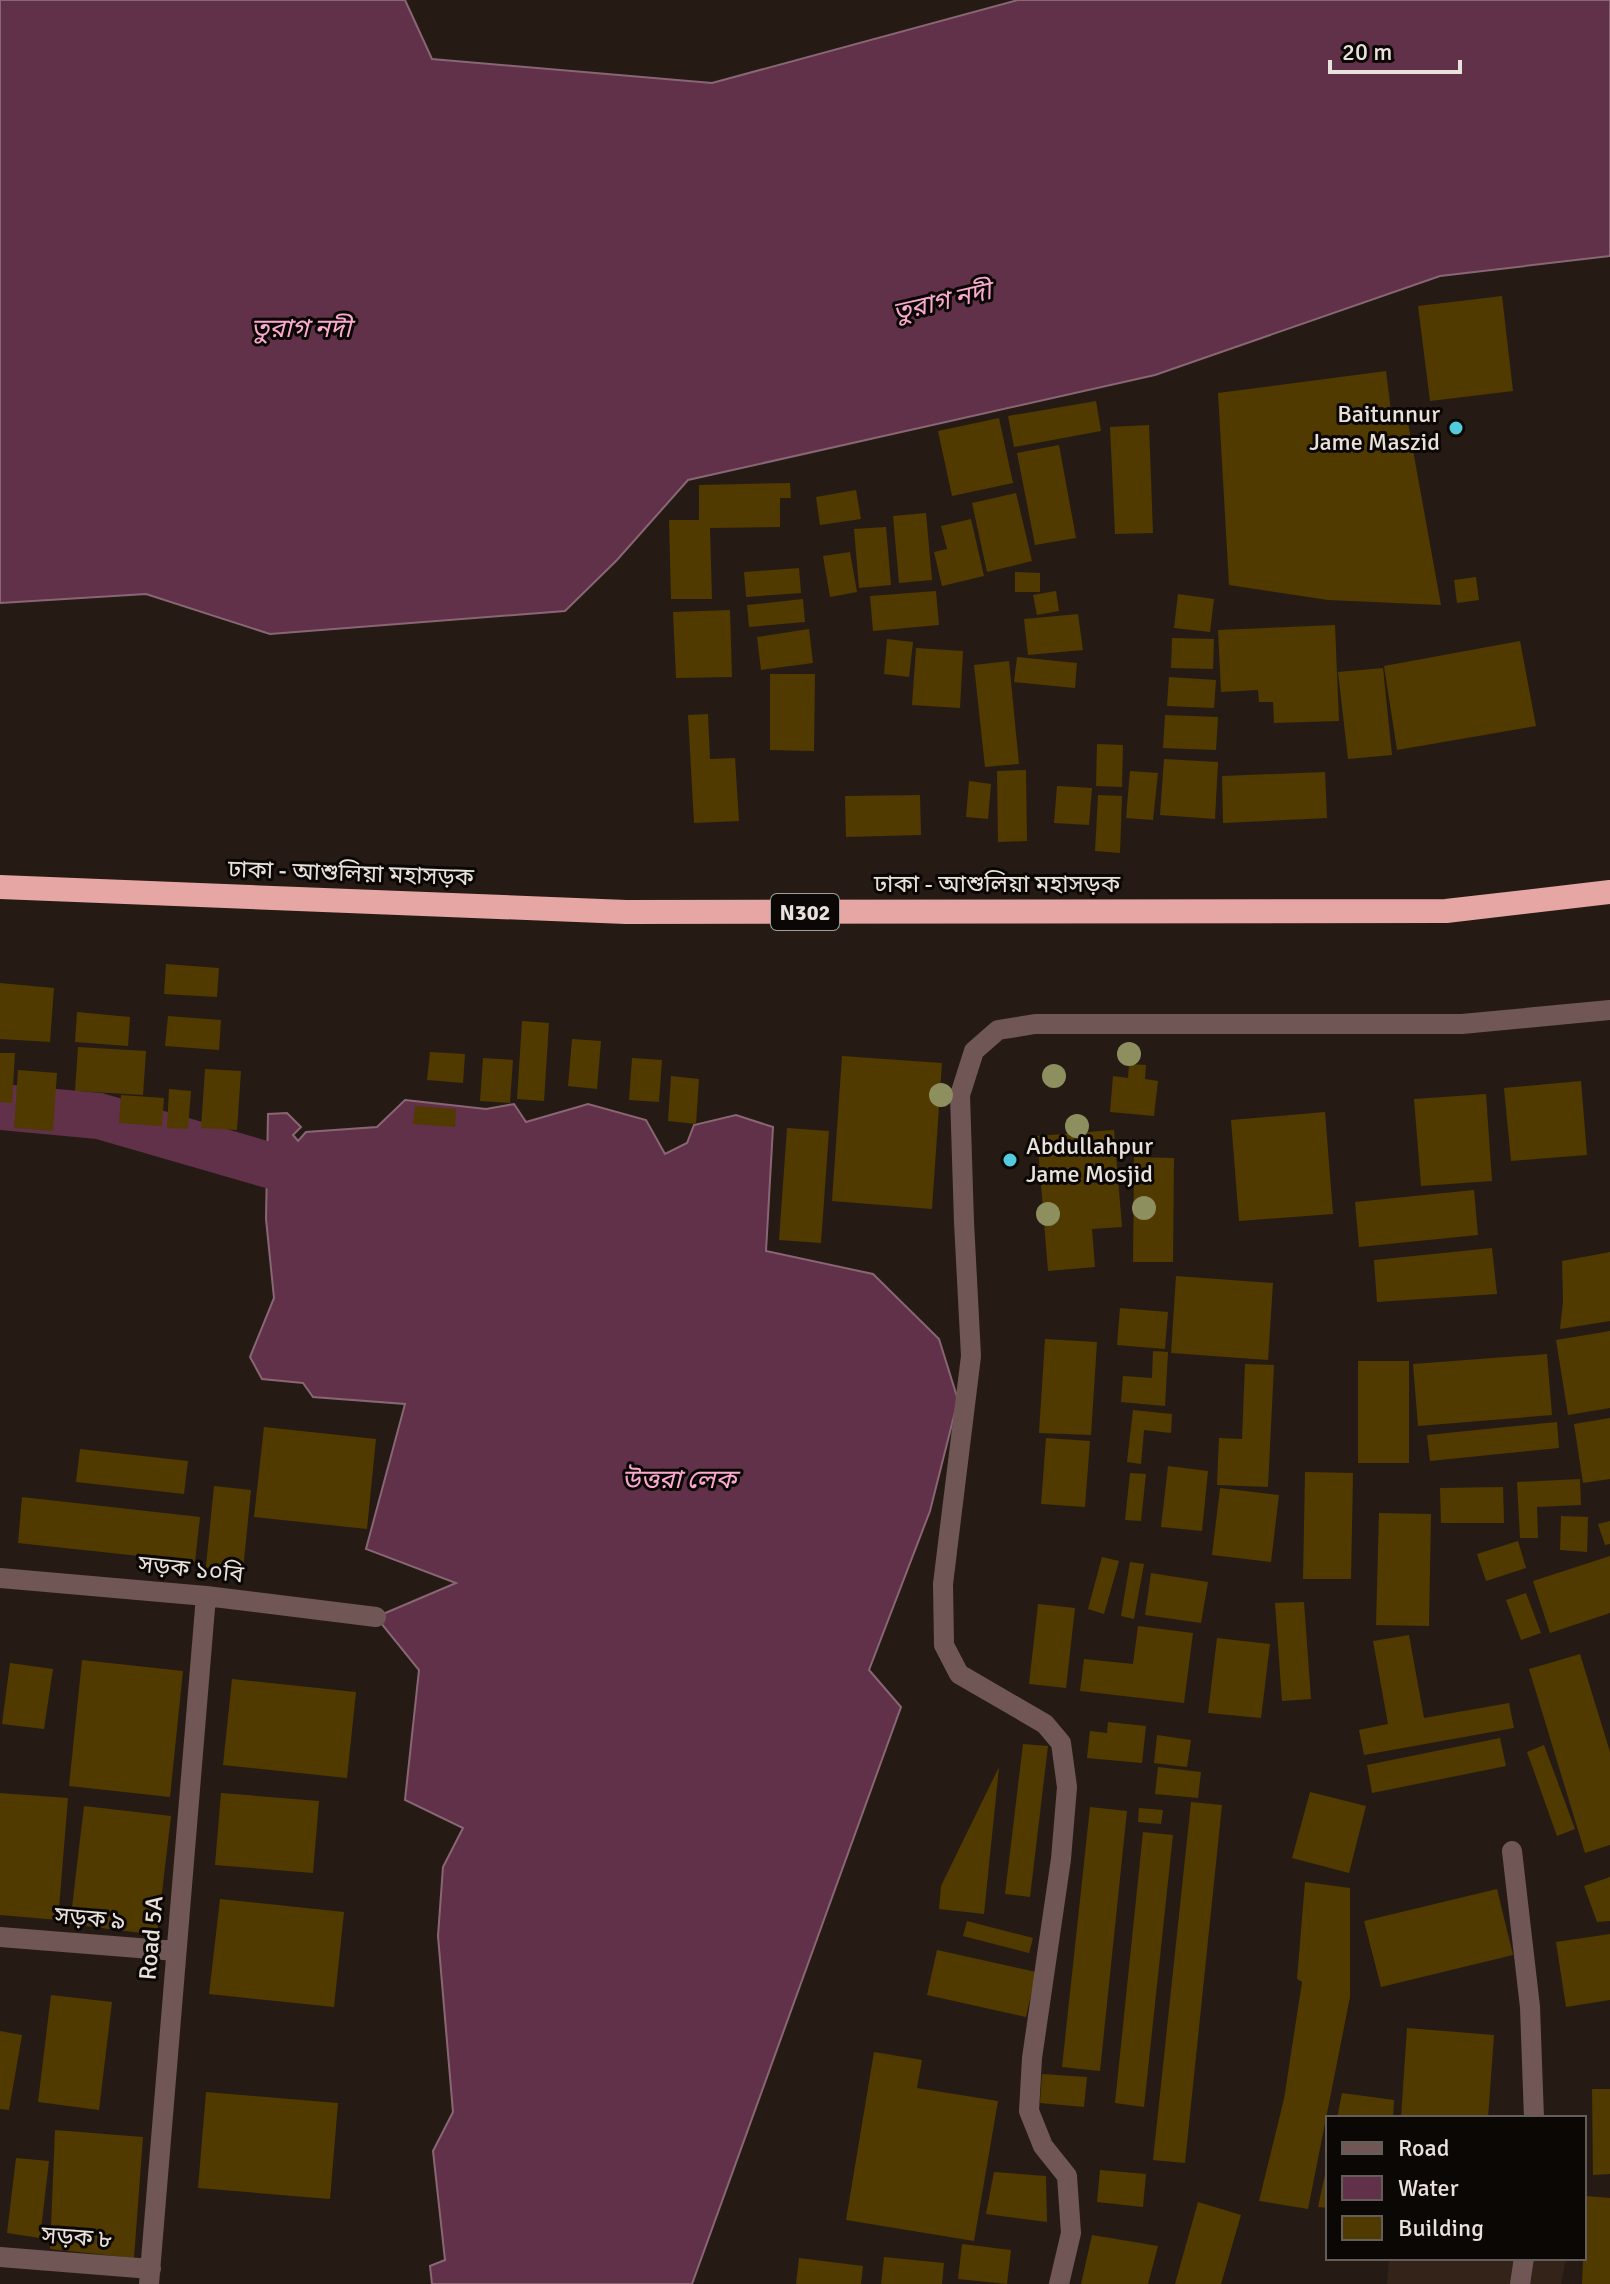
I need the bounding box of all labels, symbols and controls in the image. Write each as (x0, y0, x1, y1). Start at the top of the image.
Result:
scale bar (1330, 24, 1460, 74)
text: 20 m (1342, 37, 1392, 67)
water label: তুরাগ নদী (890, 274, 999, 329)
water label: তুরাগ নদী (251, 313, 356, 345)
place label: Baitunnur Jame Maszid (1309, 399, 1440, 457)
marker: Baitunnur Jame Maszid (1447, 419, 1465, 437)
street label: ঢাকা - আশুলিয়া মহাসড়ক (226, 854, 475, 892)
street label: ঢাকা - আশুলিয়া মহাসড়ক (873, 869, 1121, 899)
road number: N302 (771, 894, 839, 930)
place label: Abdullahpur Jame Mosjid (1026, 1131, 1153, 1189)
marker: Abdullahpur Jame Mosjid (1001, 1151, 1019, 1169)
water label: উত্তরা লেক (622, 1464, 741, 1496)
street label: সড়ক ১০বি (136, 1548, 246, 1590)
street label: Road 5A (132, 1894, 170, 1981)
street label: সড়ক ৯ (52, 1900, 127, 1936)
legend (1326, 2116, 1586, 2260)
text: Road (1398, 2133, 1449, 2163)
text: Water (1398, 2173, 1459, 2203)
text: Building (1398, 2213, 1484, 2243)
street label: সড়ক ৮ (40, 2219, 113, 2254)

